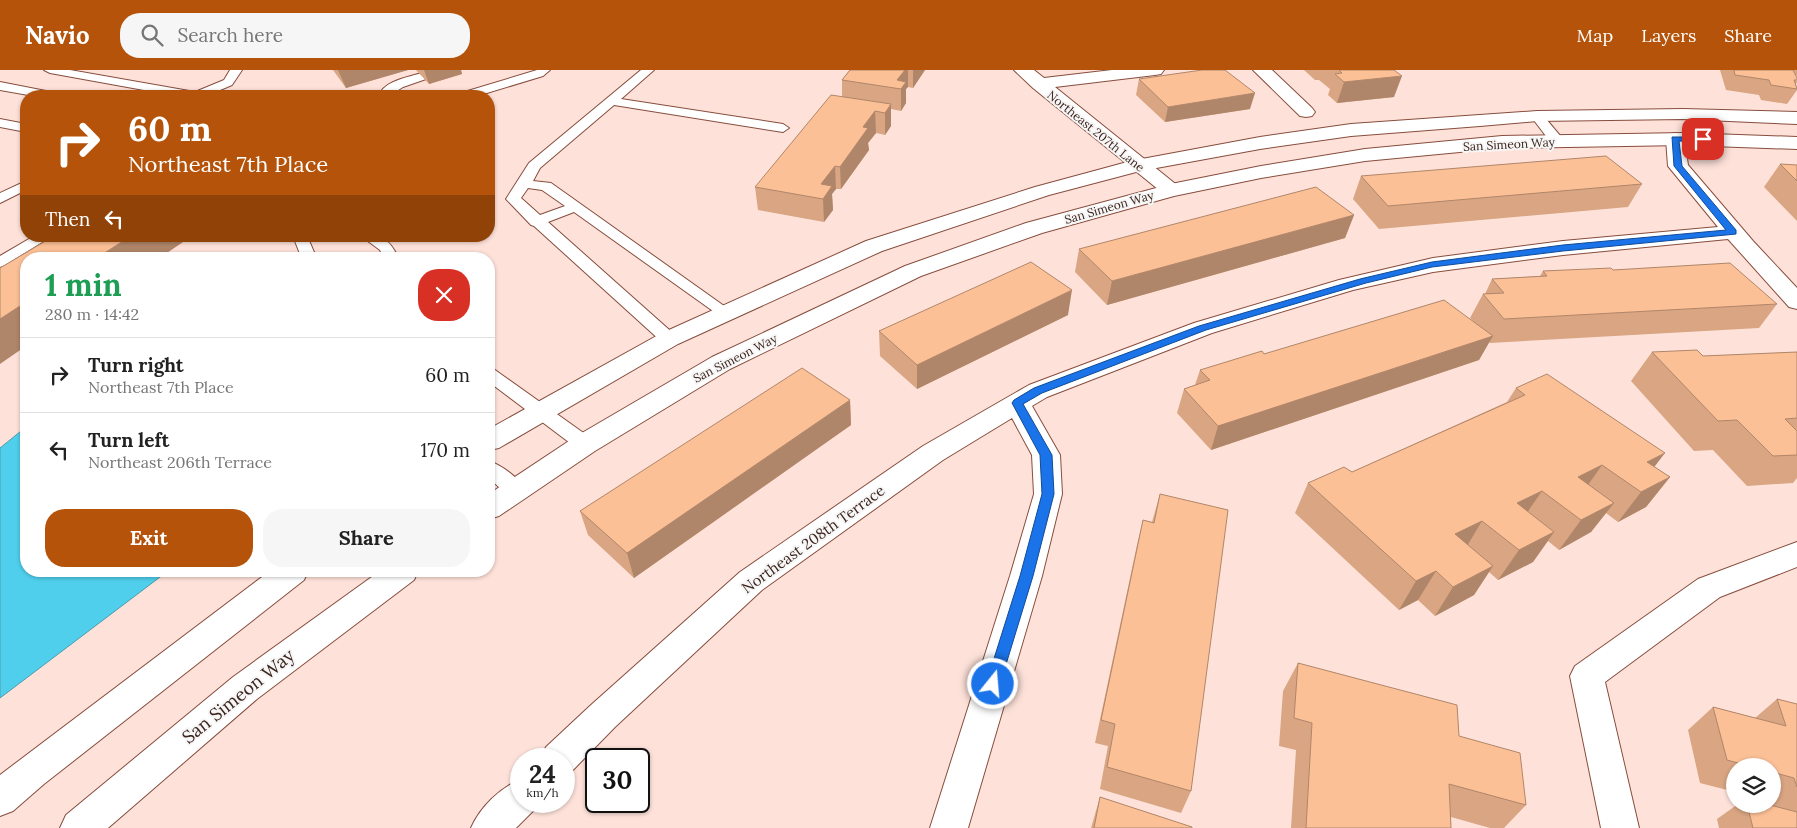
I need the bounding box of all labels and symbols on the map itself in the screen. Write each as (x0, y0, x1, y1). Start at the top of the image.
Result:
street label: Northeast 207th Lane (1044, 87, 1148, 175)
pin (1682, 118, 1724, 160)
street label: San Simeon Way (1463, 134, 1556, 154)
street label: San Simeon Way (1063, 187, 1156, 227)
street label: San Simeon Way (691, 330, 780, 386)
street label: Northeast 208th Terrace (738, 481, 888, 597)
street label: San Simeon Way (177, 643, 299, 748)
position arrow (966, 657, 1018, 709)
speed limit sign: 30 (585, 748, 650, 813)

